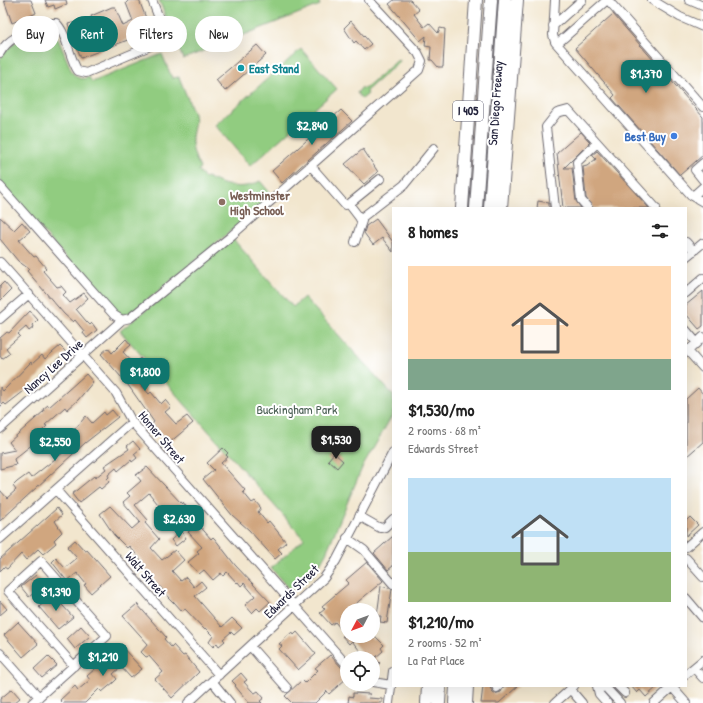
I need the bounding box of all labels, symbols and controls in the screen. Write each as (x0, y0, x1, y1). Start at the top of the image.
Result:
chip: Buy (12, 16, 59, 52)
chip: Rent (67, 16, 118, 52)
chip: Filters (126, 16, 187, 52)
chip: New (195, 16, 243, 52)
place label: East Stand (249, 59, 300, 77)
street label: San Diego Freeway (483, 59, 507, 146)
pin: $1,370 (613, 60, 679, 94)
marker: East Stand (236, 63, 246, 73)
text: $1,370 (630, 64, 662, 82)
road number: I 405 (453, 101, 483, 121)
pin: $2,840 (279, 112, 345, 146)
text: $2,840 (296, 116, 328, 134)
place label: Best Buy (624, 127, 666, 146)
marker: Best Buy (669, 131, 679, 141)
place label: Westminster High School (230, 186, 291, 220)
marker: Westminster High School (217, 197, 227, 207)
text: 8 homes (408, 220, 458, 243)
icon: filters (649, 220, 671, 242)
icon: home (504, 292, 576, 364)
street label: Nancy Lee Drive (19, 335, 87, 397)
pin: $1,800 (112, 358, 178, 392)
text: $1,800 (129, 362, 161, 380)
text: $1,530/mo (408, 398, 474, 421)
park label: Buckingham Park (257, 400, 338, 418)
street label: Homer Street (135, 407, 190, 468)
text: 2 rooms · 68 m² (408, 421, 481, 439)
pin: $1,530 (303, 426, 369, 460)
pin: $2,550 (22, 428, 88, 462)
text: $1,530 (320, 430, 352, 448)
text: $2,550 (39, 432, 71, 450)
text: Edwards Street (408, 439, 478, 457)
icon: home (504, 504, 576, 576)
pin: $2,630 (146, 505, 212, 539)
text: $2,630 (163, 509, 195, 527)
street label: Walt Street (121, 548, 171, 601)
street label: Edwards Street (259, 560, 323, 622)
pin: $1,390 (23, 578, 89, 612)
text: $1,390 (41, 582, 71, 600)
north arrow (340, 603, 380, 643)
map controls (340, 603, 380, 691)
text: $1,210/mo (408, 610, 474, 633)
text: 2 rooms · 52 m² (408, 633, 481, 651)
pin: $1,210 (70, 643, 136, 677)
text: $1,210 (88, 647, 118, 665)
button: locate (340, 651, 380, 691)
text: La Pat Place (408, 651, 465, 669)

